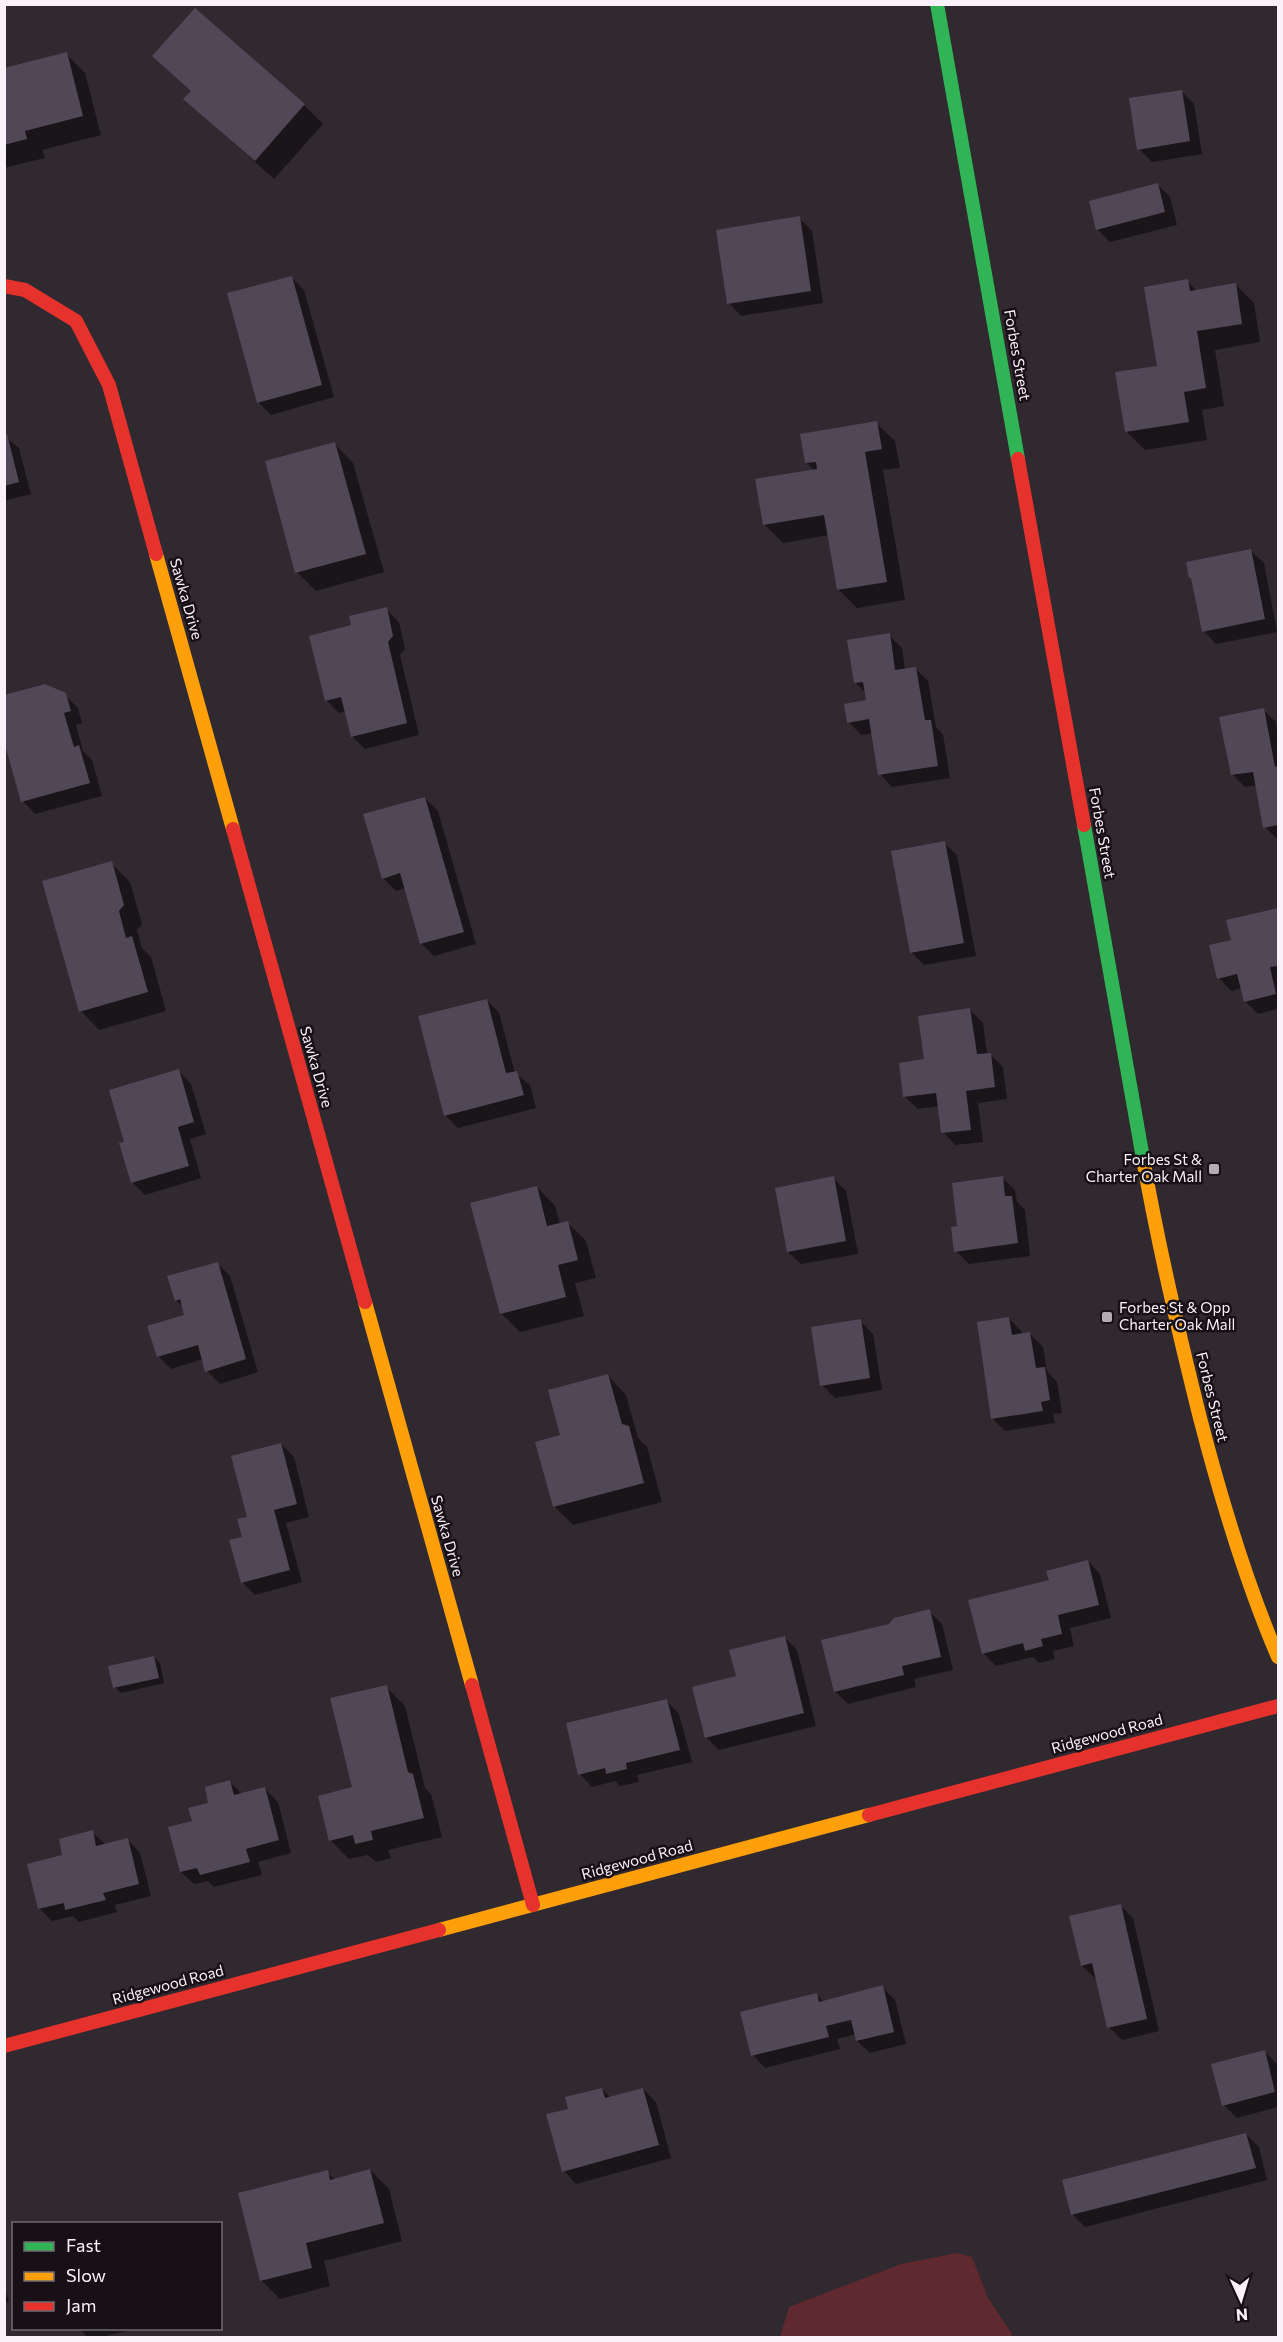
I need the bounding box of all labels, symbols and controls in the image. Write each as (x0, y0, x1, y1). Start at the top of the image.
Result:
street label: Forbes Street (1001, 308, 1035, 402)
street label: Sawka Drive (167, 556, 207, 641)
street label: Forbes Street (1086, 786, 1120, 880)
street label: Sawka Drive (297, 1024, 337, 1109)
place label: Forbes St & Charter Oak Mall (1086, 1150, 1202, 1185)
marker: Forbes St & Charter Oak Mall (1207, 1162, 1221, 1176)
place label: Forbes St & Opp Charter Oak Mall (1119, 1298, 1235, 1333)
marker: Forbes St & Opp Charter Oak Mall (1100, 1310, 1114, 1324)
street label: Forbes Street (1193, 1350, 1233, 1444)
street label: Sawka Drive (428, 1493, 468, 1578)
street label: Ridgewood Road (1049, 1710, 1164, 1757)
street label: Ridgewood Road (579, 1836, 694, 1883)
street label: Ridgewood Road (110, 1961, 225, 2008)
legend (12, 2222, 222, 2330)
text: Fast (66, 2234, 101, 2256)
text: Slow (66, 2264, 106, 2286)
north arrow (1211, 2270, 1271, 2330)
text: Jam (66, 2294, 96, 2316)
text: N (1235, 2306, 1249, 2325)

